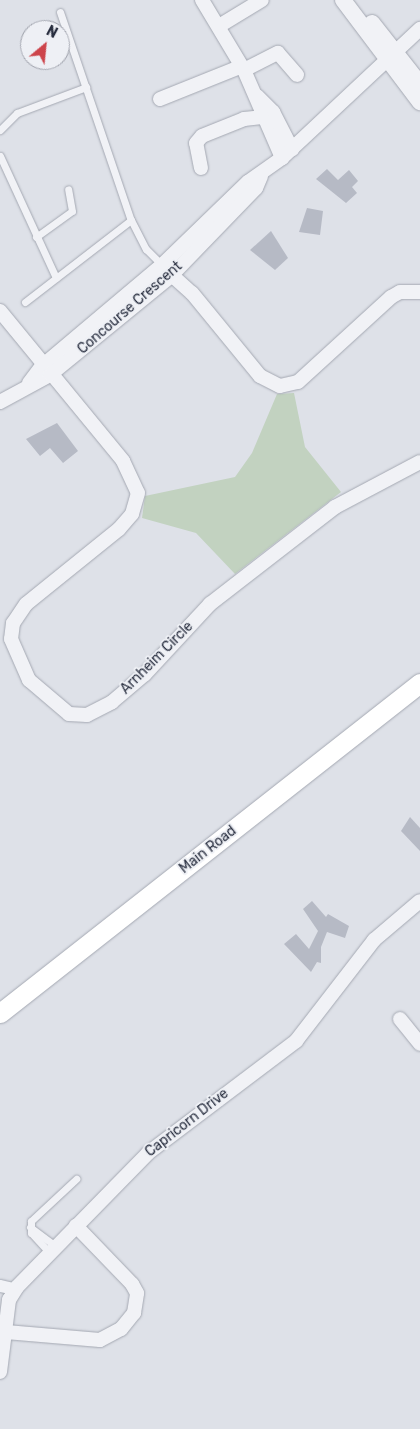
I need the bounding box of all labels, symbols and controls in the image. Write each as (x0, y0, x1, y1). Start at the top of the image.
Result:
north arrow (20, 20, 70, 70)
text: N (43, 22, 60, 42)
street label: Concourse Crescent (74, 258, 186, 358)
street label: Arnheim Circle (117, 618, 197, 698)
street label: Main Road (176, 823, 240, 877)
street label: Capricorn Drive (142, 1085, 232, 1161)

